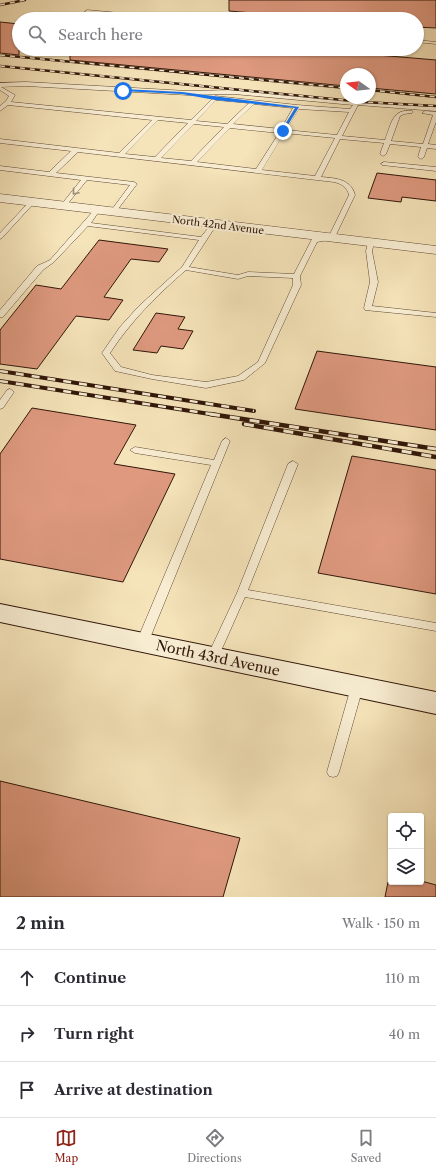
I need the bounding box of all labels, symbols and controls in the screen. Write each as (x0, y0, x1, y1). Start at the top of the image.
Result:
search box (12, 12, 424, 56)
icon: search (26, 23, 48, 45)
text: Search here (58, 25, 143, 44)
north arrow (340, 68, 376, 104)
route start (114, 82, 132, 100)
route end (274, 122, 292, 140)
one-way arrow (72, 188, 79, 195)
street label: North 42nd Avenue (171, 213, 265, 237)
street label: North 43rd Avenue (154, 636, 282, 680)
map controls (388, 813, 424, 885)
button: locate (388, 813, 424, 849)
button: layers (388, 849, 424, 885)
text: 2 min (16, 913, 65, 933)
text: Walk · 150 m (342, 915, 420, 931)
icon: ahead (16, 967, 38, 989)
text: Continue (54, 968, 126, 987)
text: 110 m (385, 970, 420, 986)
icon: right (16, 1023, 38, 1045)
text: Turn right (54, 1024, 134, 1043)
text: 40 m (389, 1026, 420, 1042)
icon: arrive (16, 1079, 38, 1101)
text: Arrive at destination (54, 1080, 213, 1099)
tab: Map (55, 1127, 78, 1165)
tab: Directions (187, 1127, 242, 1165)
tab: Saved (351, 1127, 381, 1165)

